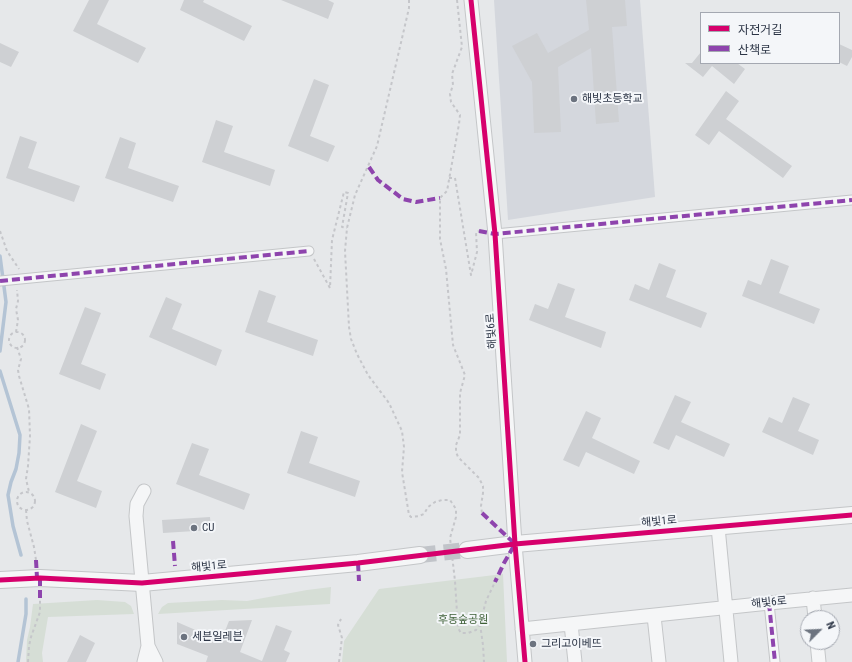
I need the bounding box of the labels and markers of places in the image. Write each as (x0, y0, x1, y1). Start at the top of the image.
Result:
place label: 해빛초등학교 (582, 92, 643, 106)
marker: 해빛초등학교 (569, 94, 579, 104)
place label: CU (202, 521, 214, 535)
marker: CU (189, 523, 199, 533)
place label: 세븐일레븐 (192, 630, 243, 644)
marker: 세븐일레븐 (179, 632, 189, 642)
place label: 그리고이베뜨 (541, 637, 602, 651)
marker: 그리고이베뜨 (528, 639, 538, 649)

